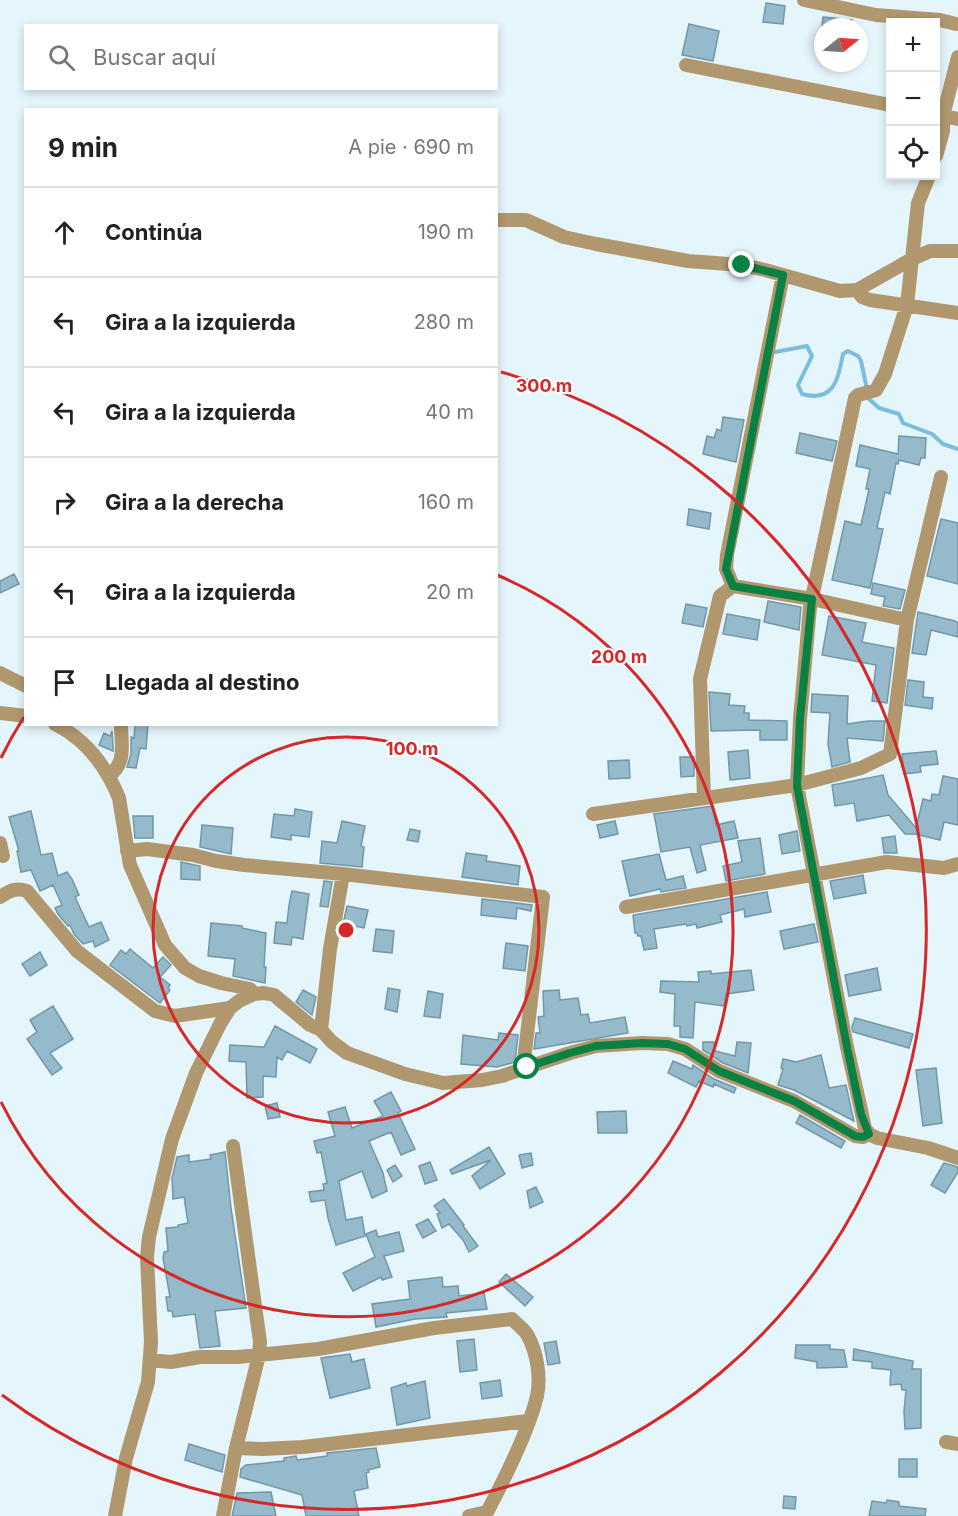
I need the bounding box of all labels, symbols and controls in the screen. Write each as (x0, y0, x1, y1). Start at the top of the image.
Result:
north arrow (814, 18, 868, 72)
map controls (886, 18, 940, 180)
button: + (886, 18, 940, 72)
search box (24, 24, 498, 90)
icon: search (45, 41, 78, 74)
text: Buscar aquí (93, 44, 216, 70)
button: − (886, 72, 940, 126)
button: locate (886, 126, 940, 180)
text: 9 min (48, 132, 118, 163)
text: A pie · 690 m (348, 135, 474, 159)
icon: ahead (48, 216, 81, 249)
text: Continúa (105, 219, 203, 245)
text: 190 m (418, 220, 474, 244)
route end (728, 251, 754, 277)
icon: left (48, 306, 81, 339)
text: Gira a la izquierda (105, 309, 296, 335)
text: 280 m (414, 310, 474, 334)
text: 300 m (516, 375, 572, 396)
icon: left (48, 396, 81, 429)
text: Gira a la izquierda (105, 399, 296, 425)
text: 40 m (425, 400, 474, 424)
icon: right (48, 486, 81, 519)
text: Gira a la derecha (105, 489, 284, 515)
text: 160 m (418, 490, 474, 514)
icon: left (48, 576, 81, 609)
text: Gira a la izquierda (105, 579, 296, 605)
text: 20 m (426, 580, 474, 604)
text: 200 m (591, 646, 647, 667)
icon: arrive (48, 666, 81, 699)
text: Llegada al destino (105, 669, 299, 695)
text: 100 m (386, 738, 438, 759)
centre of rings (336, 920, 356, 940)
route start (513, 1053, 539, 1079)

